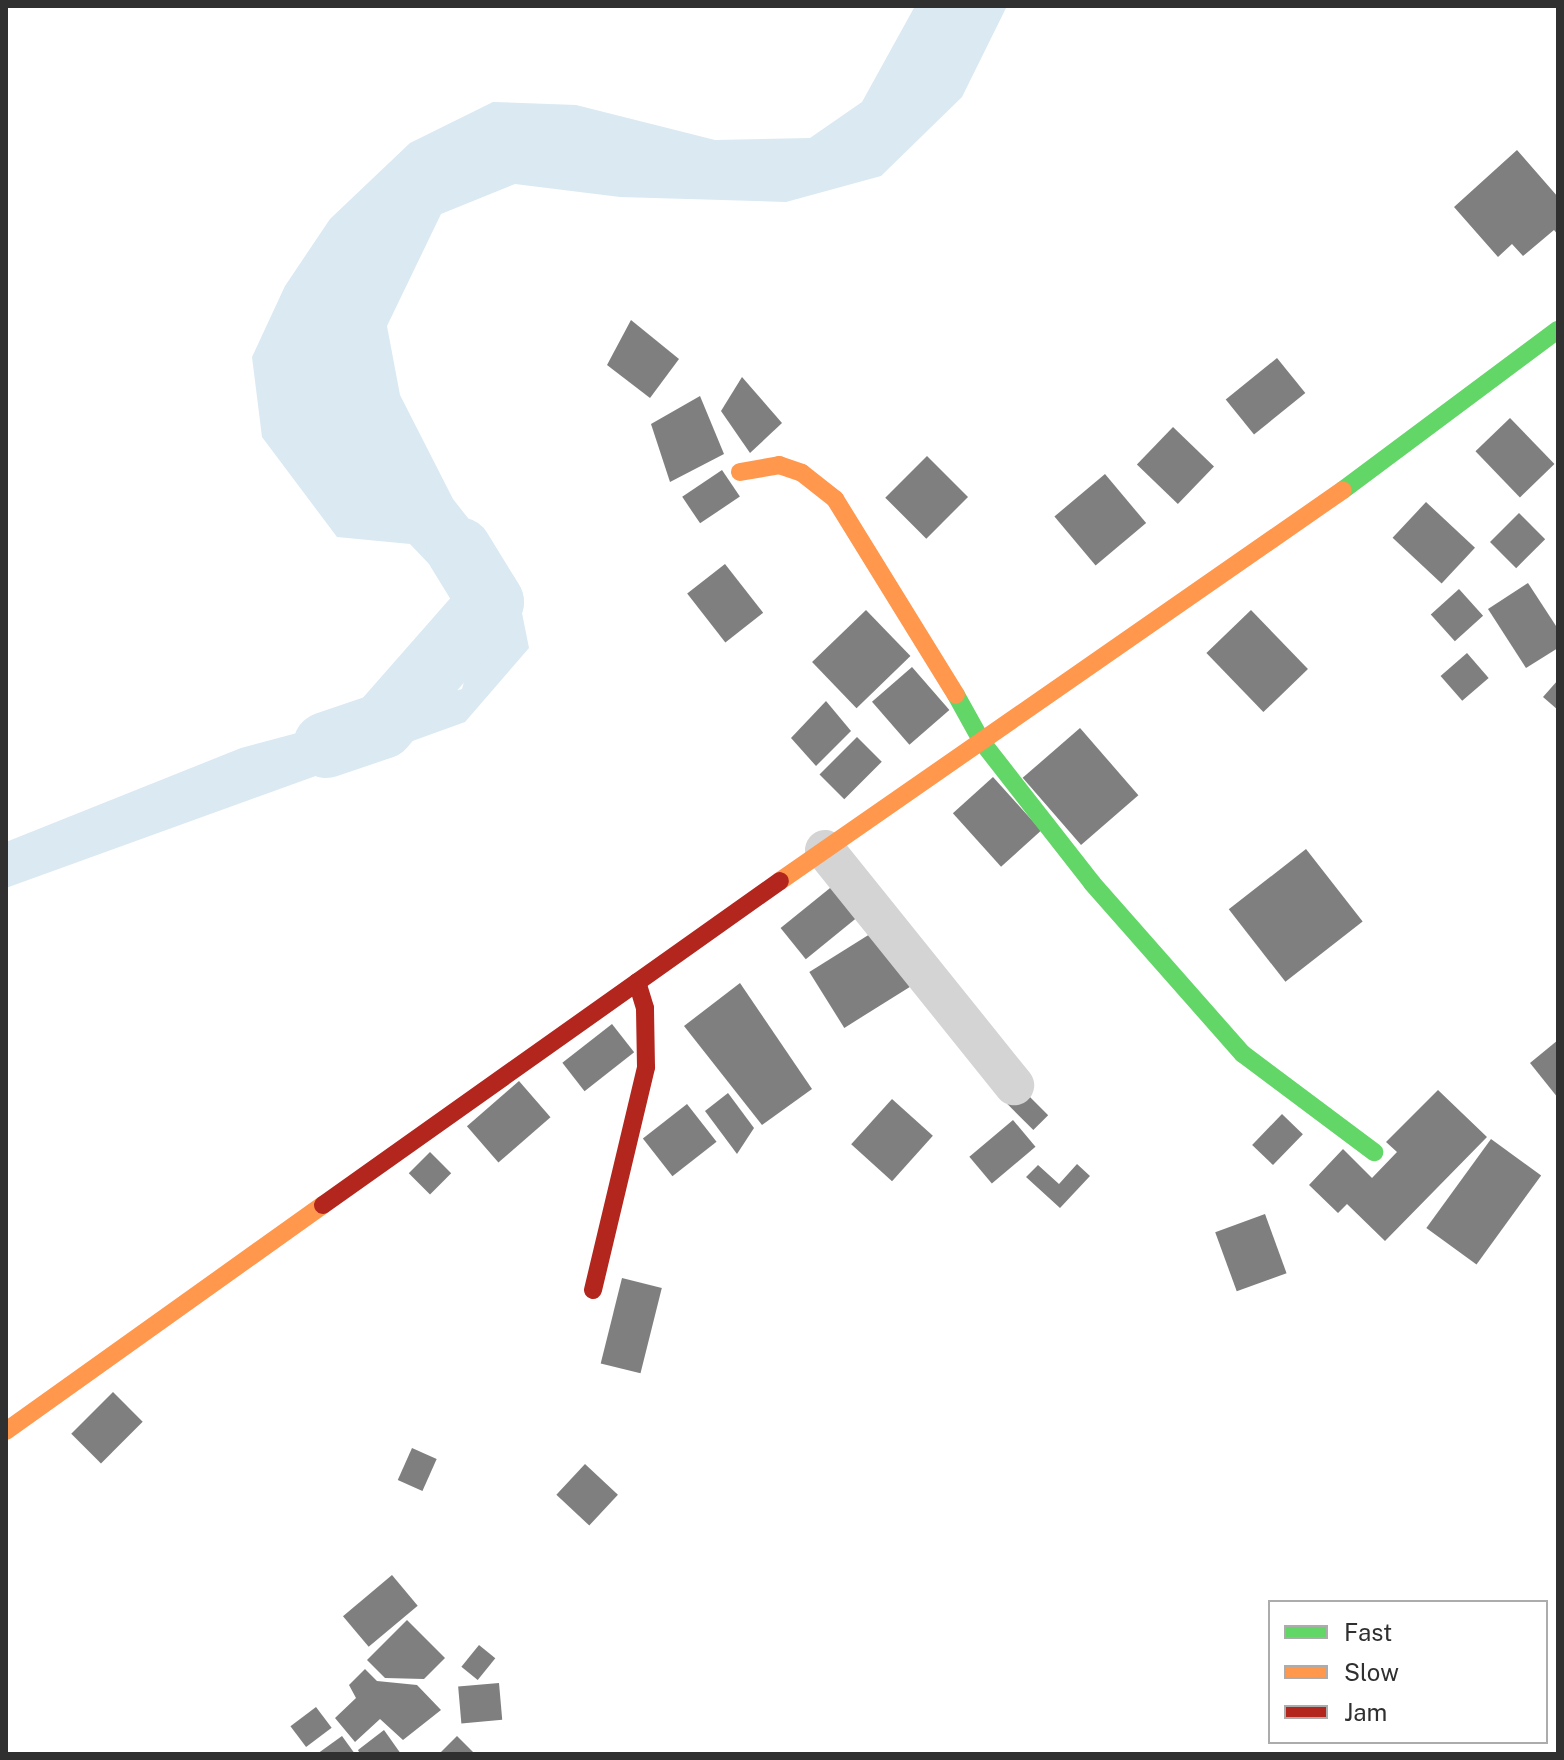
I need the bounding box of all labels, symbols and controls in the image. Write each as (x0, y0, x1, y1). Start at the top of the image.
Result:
legend (1268, 1600, 1548, 1744)
text: Fast (1344, 1618, 1392, 1646)
text: Slow (1344, 1658, 1399, 1686)
text: Jam (1344, 1698, 1387, 1726)

